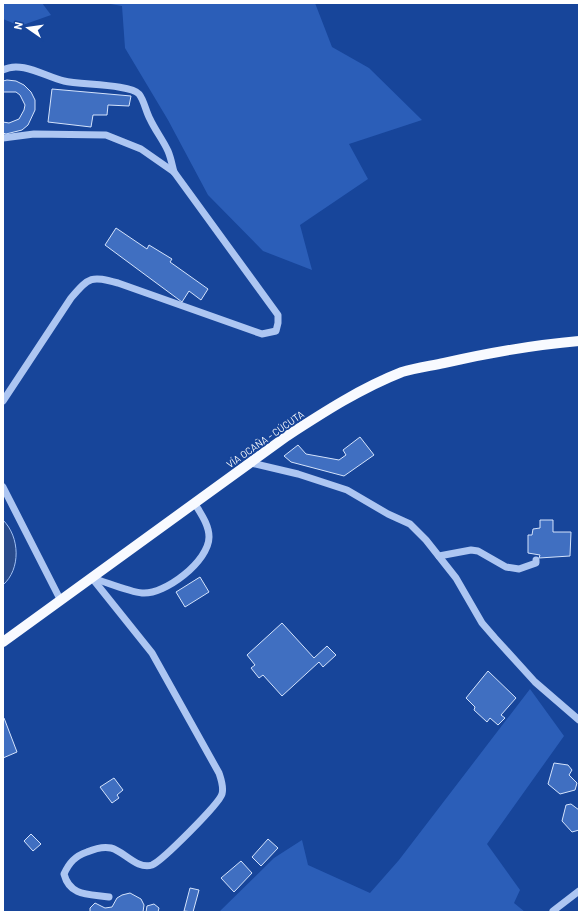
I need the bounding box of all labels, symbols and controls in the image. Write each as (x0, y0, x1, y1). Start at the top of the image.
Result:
north arrow (8, 8, 48, 48)
text: N (11, 21, 25, 31)
street label: VÍA OCAÑA - CÚCUTA (224, 408, 306, 470)

